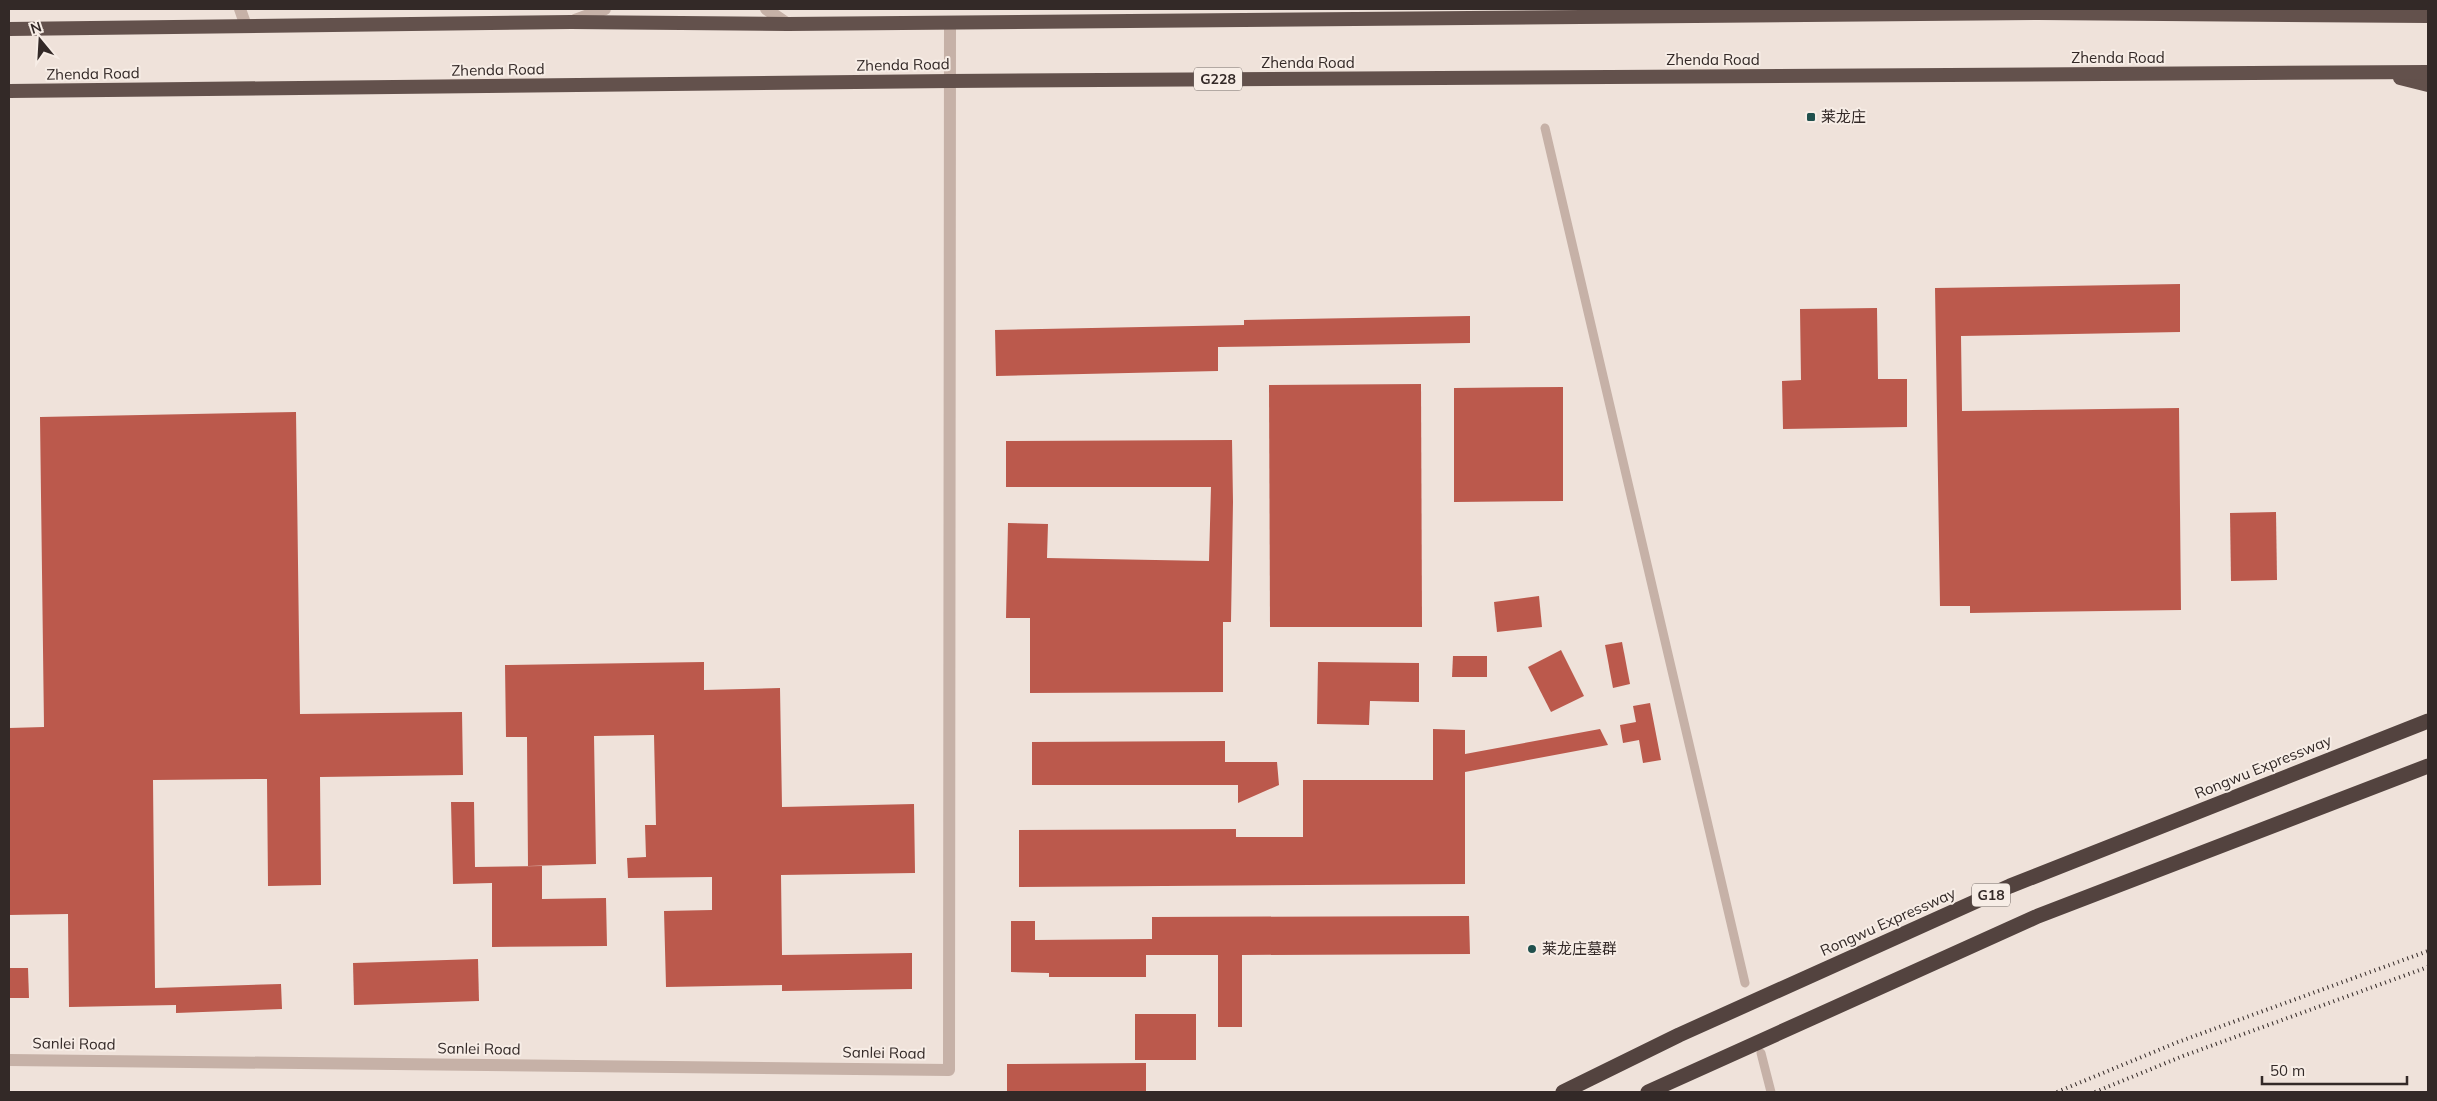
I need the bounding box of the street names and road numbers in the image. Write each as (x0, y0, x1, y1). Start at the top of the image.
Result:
street label: Zhenda Road (2071, 48, 2165, 67)
street label: Zhenda Road (1666, 50, 1760, 69)
street label: Zhenda Road (1261, 53, 1355, 72)
street label: Zhenda Road (856, 54, 950, 75)
street label: Zhenda Road (451, 59, 545, 80)
street label: Zhenda Road (46, 63, 140, 84)
road number: G228 (1194, 68, 1242, 90)
street label: Rongwu Expressway (2192, 730, 2334, 803)
street label: Rongwu Expressway (1817, 883, 1958, 960)
road number: G18 (1972, 884, 2010, 906)
street label: Sanlei Road (32, 1033, 116, 1054)
street label: Sanlei Road (437, 1038, 521, 1059)
street label: Sanlei Road (842, 1042, 926, 1063)

